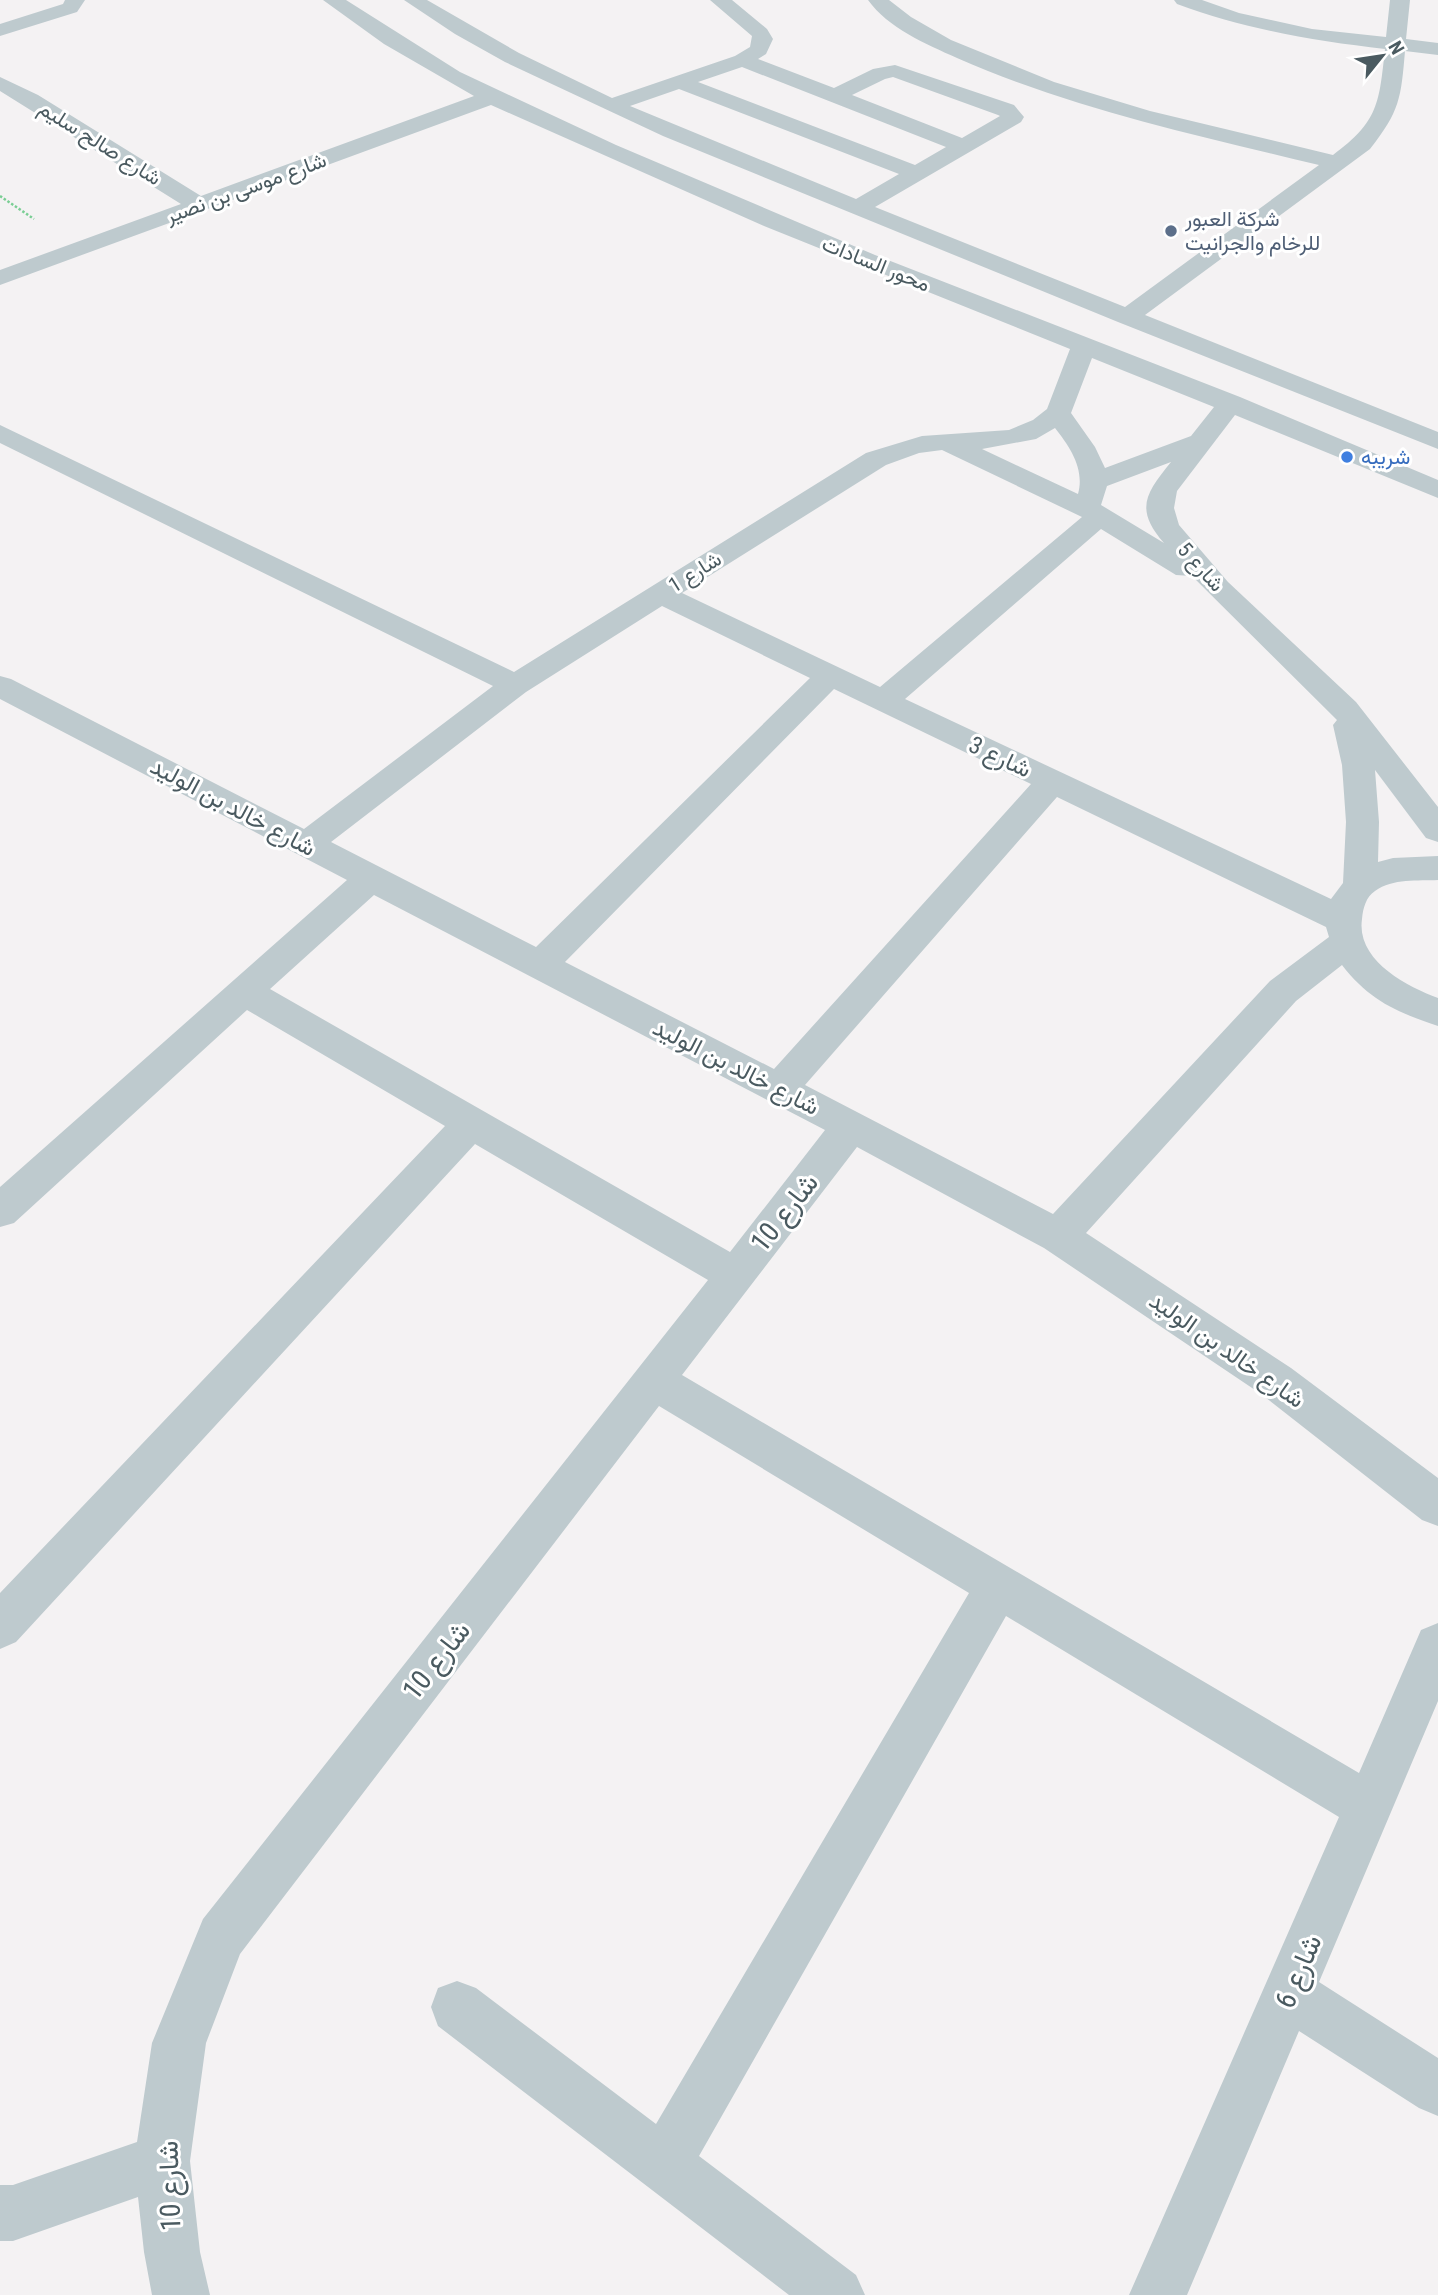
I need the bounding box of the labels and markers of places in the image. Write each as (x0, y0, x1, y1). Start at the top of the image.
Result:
place label: شركة العبور للرخام والجرانيت (1184, 207, 1320, 257)
marker: شركة العبور للرخام والجرانيت (1163, 223, 1179, 239)
place label: شريبه (1361, 445, 1410, 470)
marker: شريبه (1339, 449, 1355, 465)

